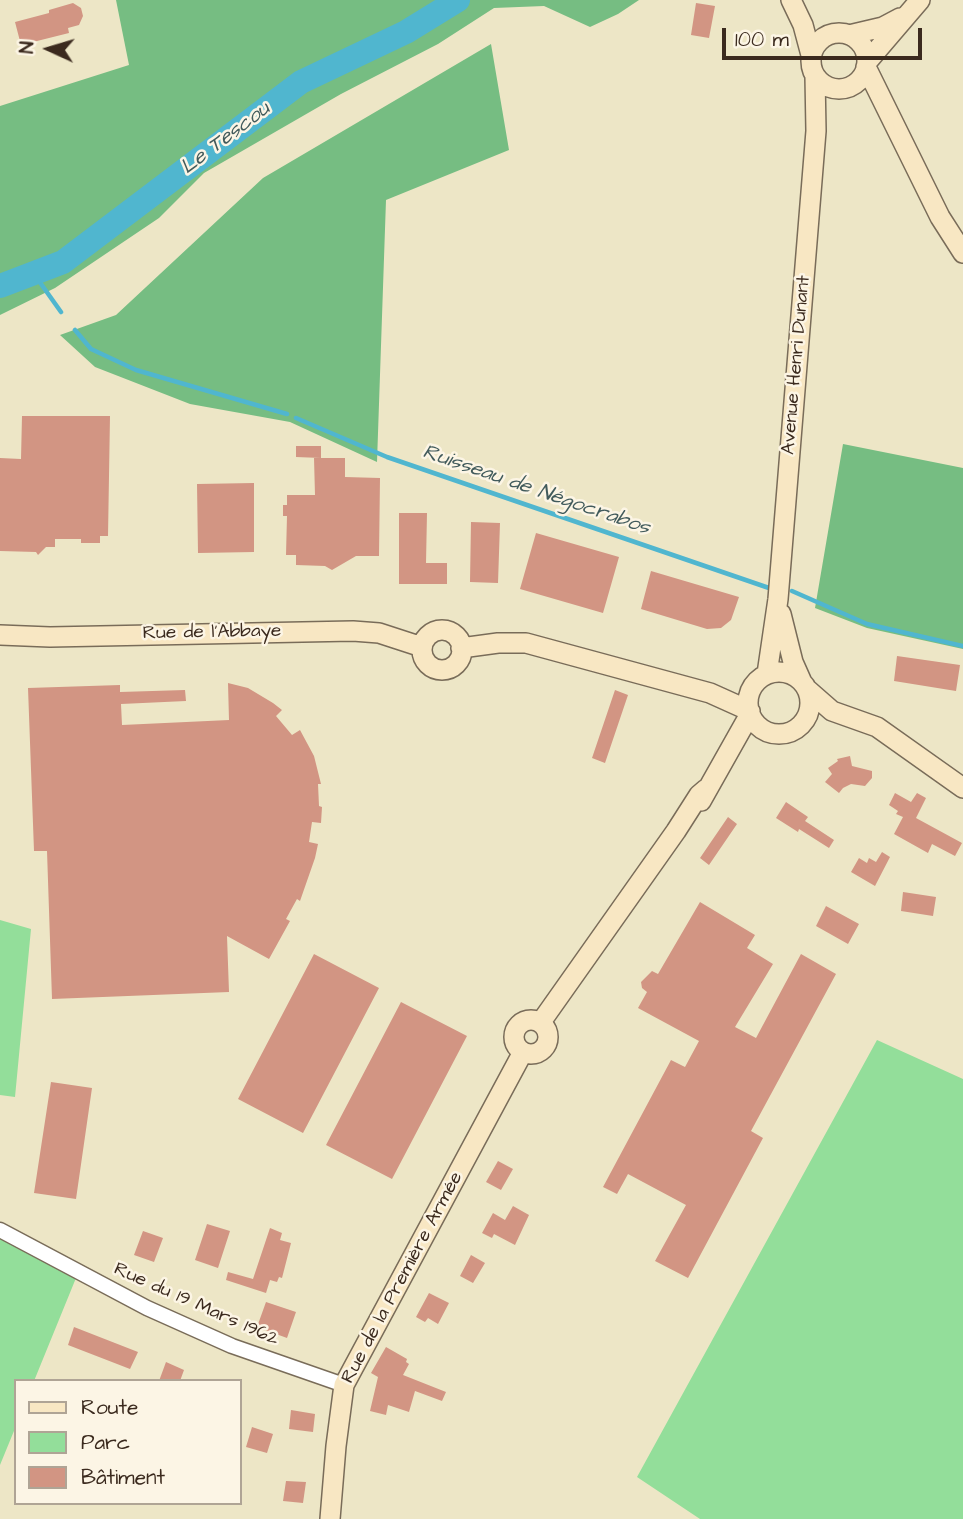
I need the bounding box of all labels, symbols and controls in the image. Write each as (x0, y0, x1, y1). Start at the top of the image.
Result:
north arrow (14, 14, 84, 84)
scale bar (725, 14, 925, 58)
text: 100 m (735, 25, 789, 54)
text: N (14, 41, 41, 54)
water label: Le Tescou (176, 97, 276, 181)
street label: Avenue Henri Dunant (778, 274, 816, 456)
water label: Ruisseau de Négocrabos (419, 440, 653, 542)
street label: Rue de l'Abbaye (142, 620, 282, 646)
street label: Rue de la Première Armée (337, 1168, 469, 1388)
street label: Rue du 19 Mars 1962 (110, 1258, 282, 1352)
legend (14, 1379, 242, 1505)
text: Route (81, 1393, 138, 1422)
text: Parc (81, 1428, 130, 1457)
text: Bâtiment (81, 1463, 165, 1492)

